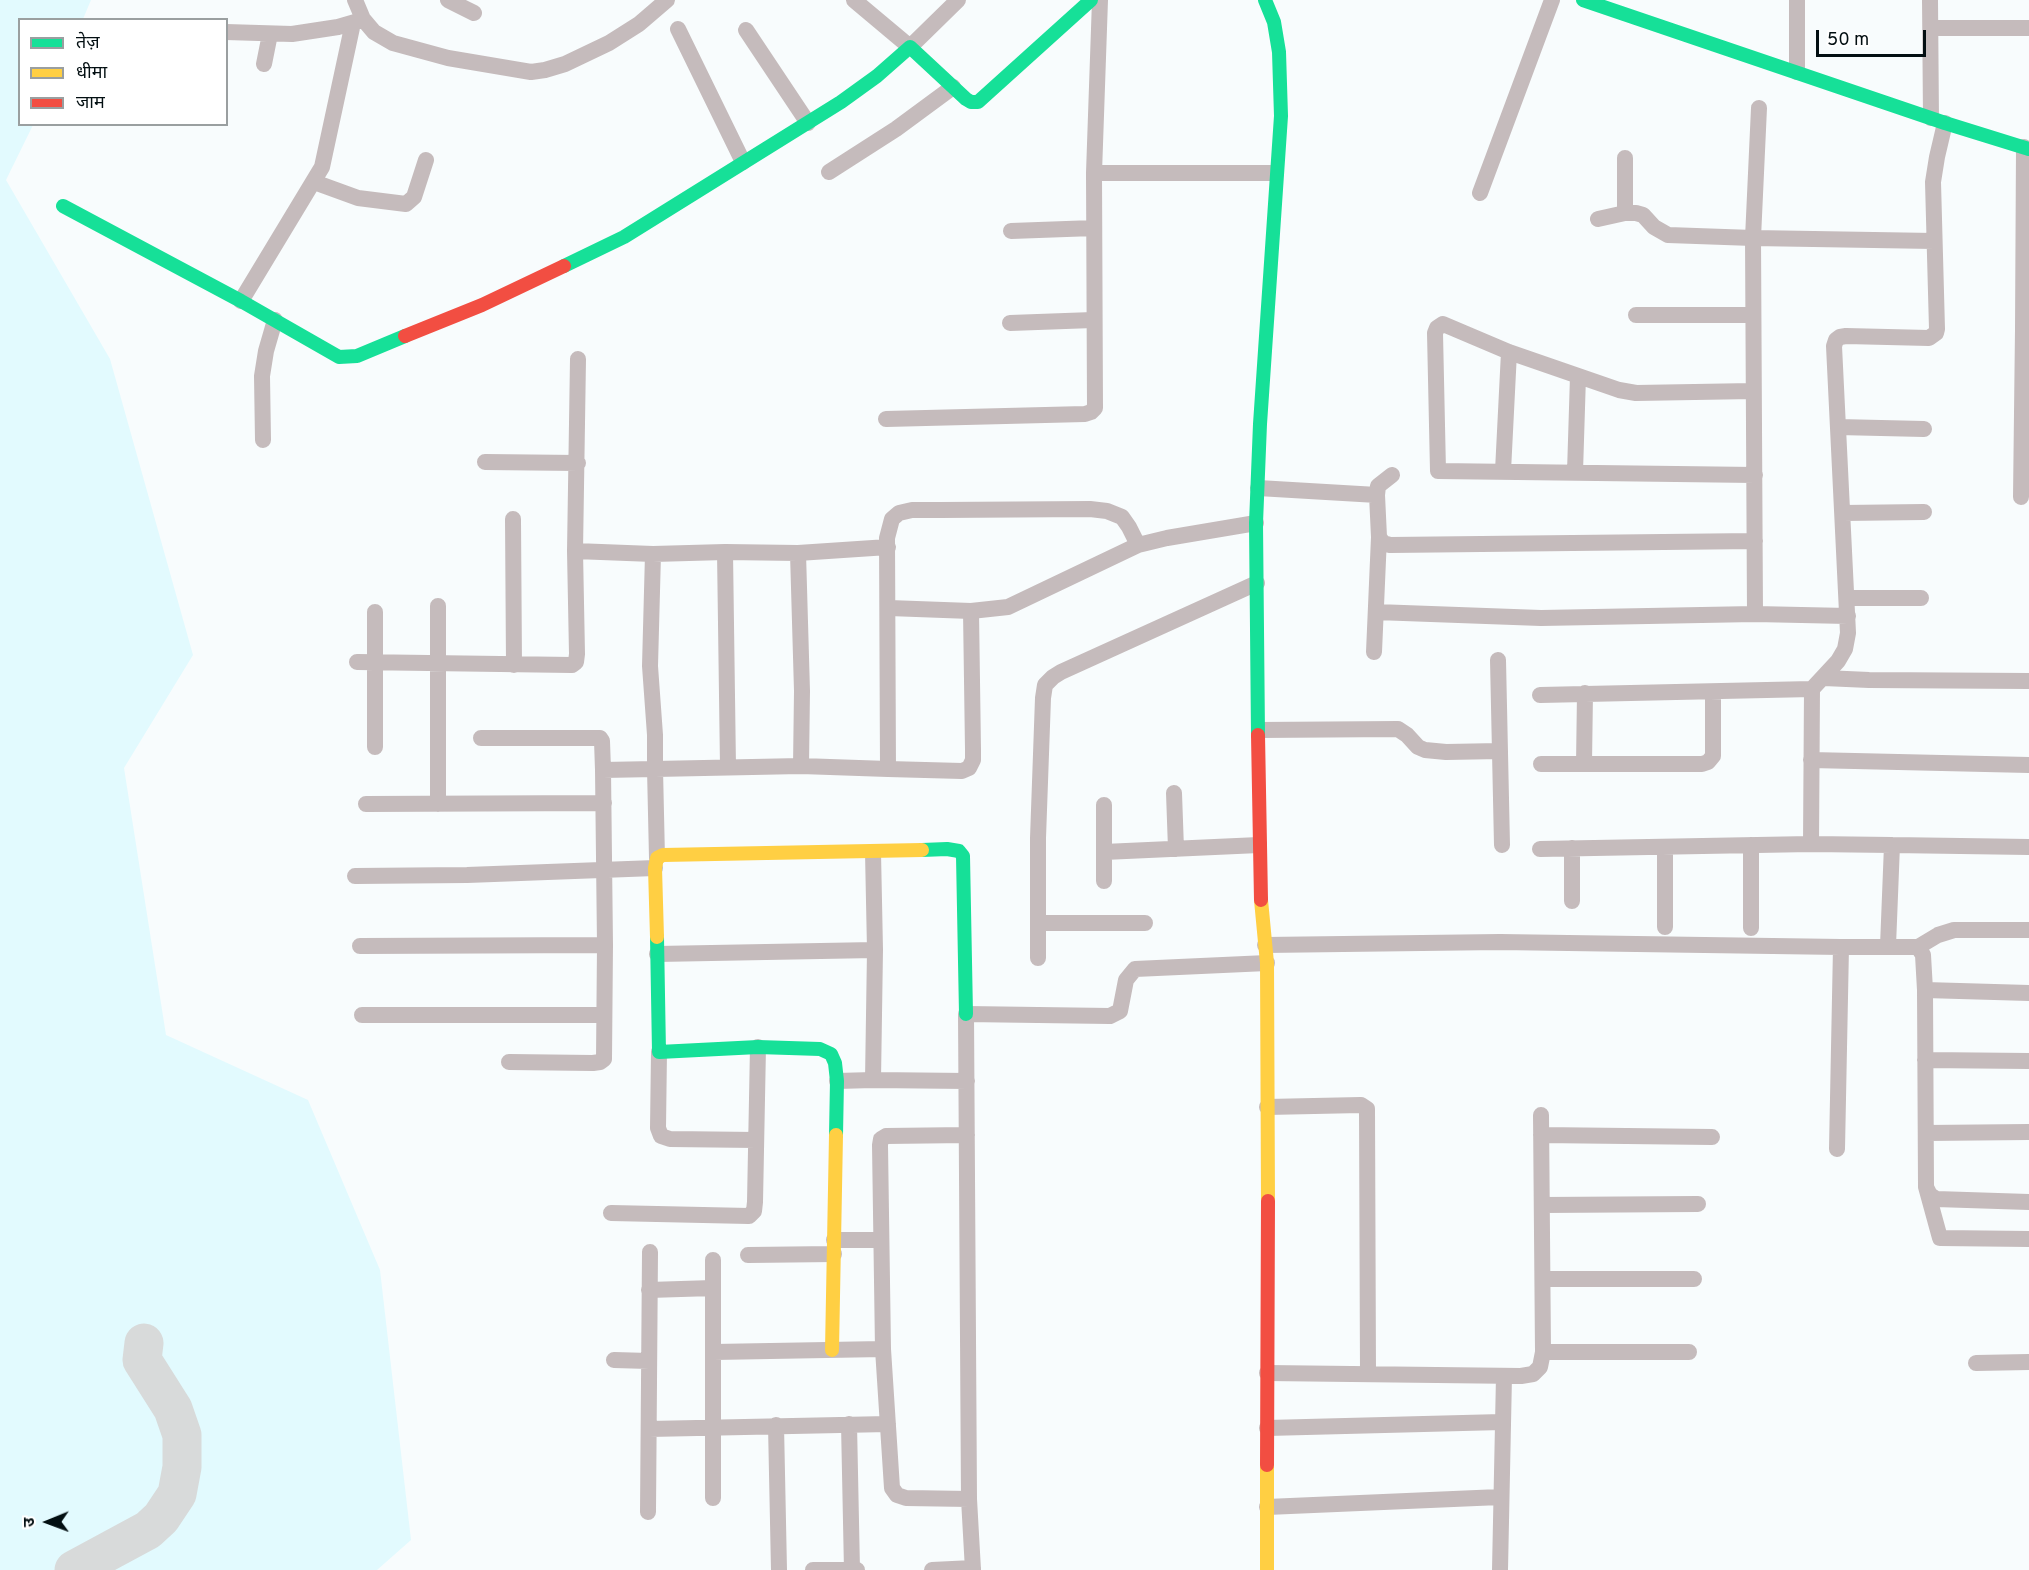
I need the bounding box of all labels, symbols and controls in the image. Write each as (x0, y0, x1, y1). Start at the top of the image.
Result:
legend (18, 18, 228, 126)
scale bar (1819, 18, 1928, 56)
text: 50 m (1827, 29, 1869, 52)
text: तेज़ (76, 32, 100, 55)
text: धीमा (76, 62, 107, 85)
text: जाम (76, 92, 105, 115)
north arrow (18, 1492, 78, 1552)
text: उ (20, 1517, 40, 1527)

